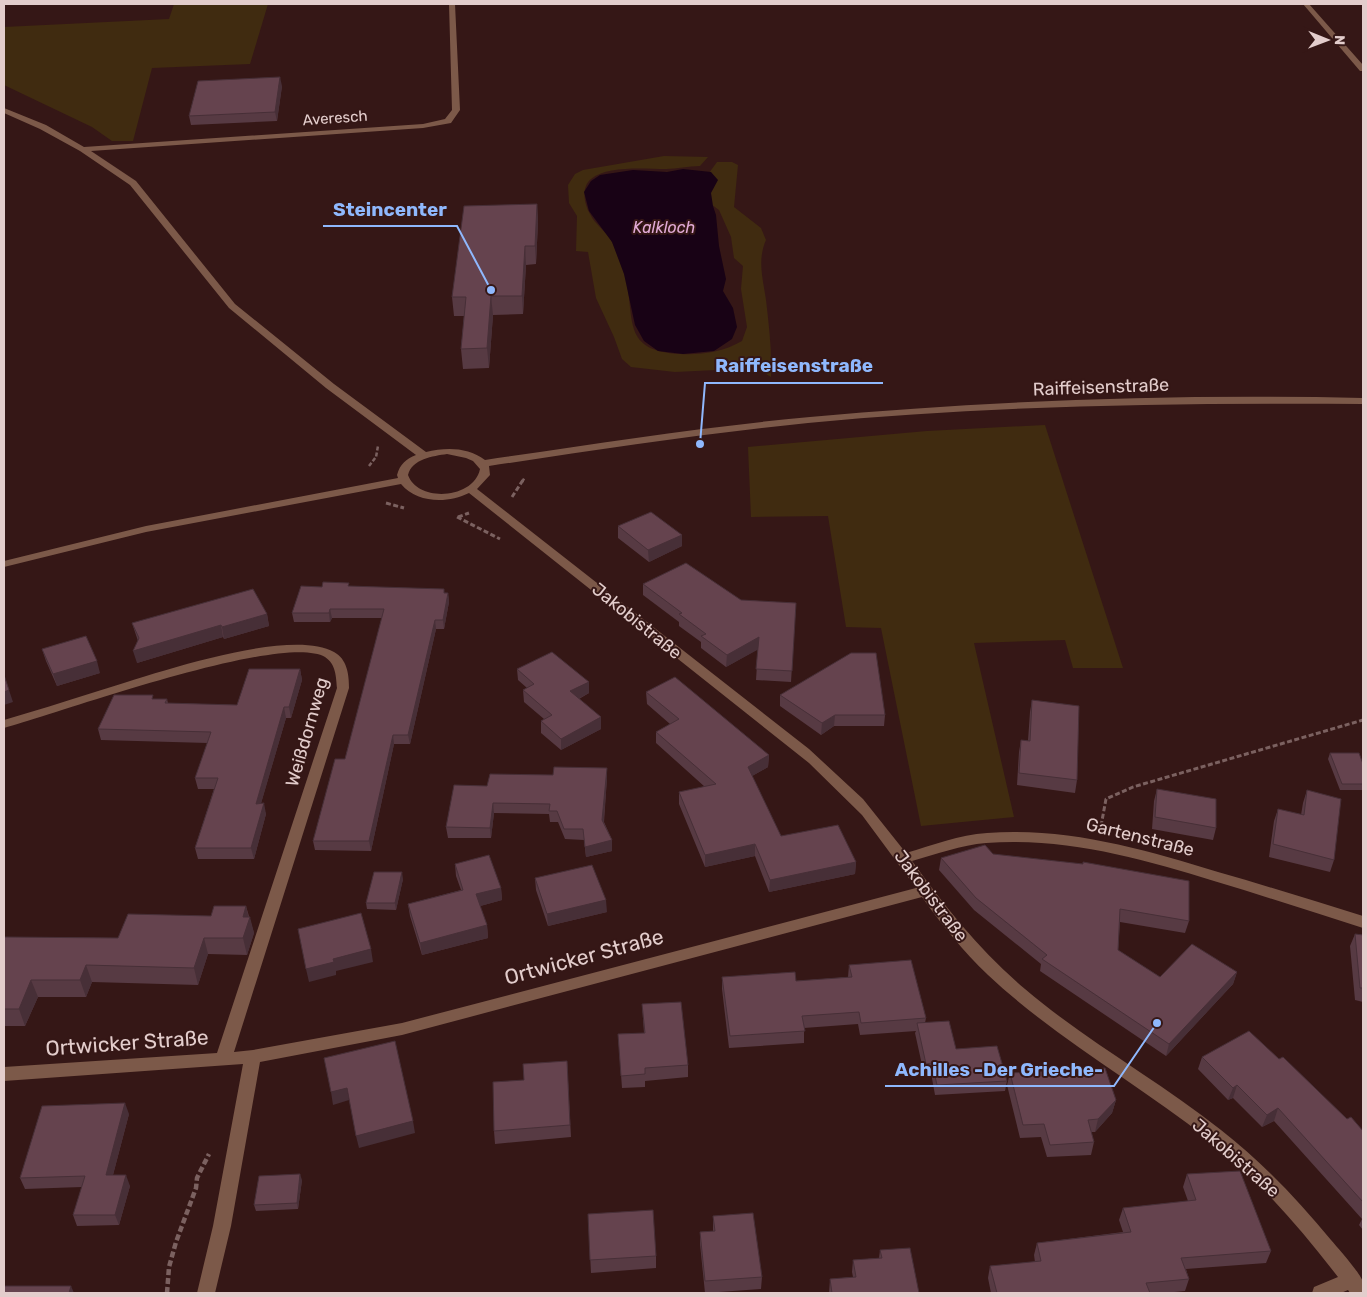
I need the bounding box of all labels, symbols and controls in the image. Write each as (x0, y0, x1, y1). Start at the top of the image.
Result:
north arrow (1302, 15, 1352, 65)
text: N (1331, 35, 1348, 45)
street label: Averesch (302, 107, 368, 129)
callout: Steincenter (323, 192, 457, 226)
text: Steincenter (333, 198, 447, 221)
water label: Kalkloch (633, 218, 695, 237)
callout: Raiffeisenstraße (705, 349, 883, 383)
text: Raiffeisenstraße (715, 354, 873, 377)
street label: Raiffeisenstraße (1032, 374, 1170, 400)
street label: Jakobistraße (588, 578, 686, 664)
street label: Weißdornweg (281, 675, 333, 789)
street label: Gartenstraße (1084, 813, 1196, 861)
street label: Jakobistraße (889, 846, 973, 946)
street label: Ortwicker Straße (502, 923, 666, 990)
street label: Ortwicker Straße (45, 1024, 209, 1061)
callout: Achilles -Der Grieche- (885, 1052, 1114, 1086)
text: Achilles -Der Grieche- (895, 1058, 1103, 1081)
street label: Jakobistraße (1188, 1114, 1284, 1202)

